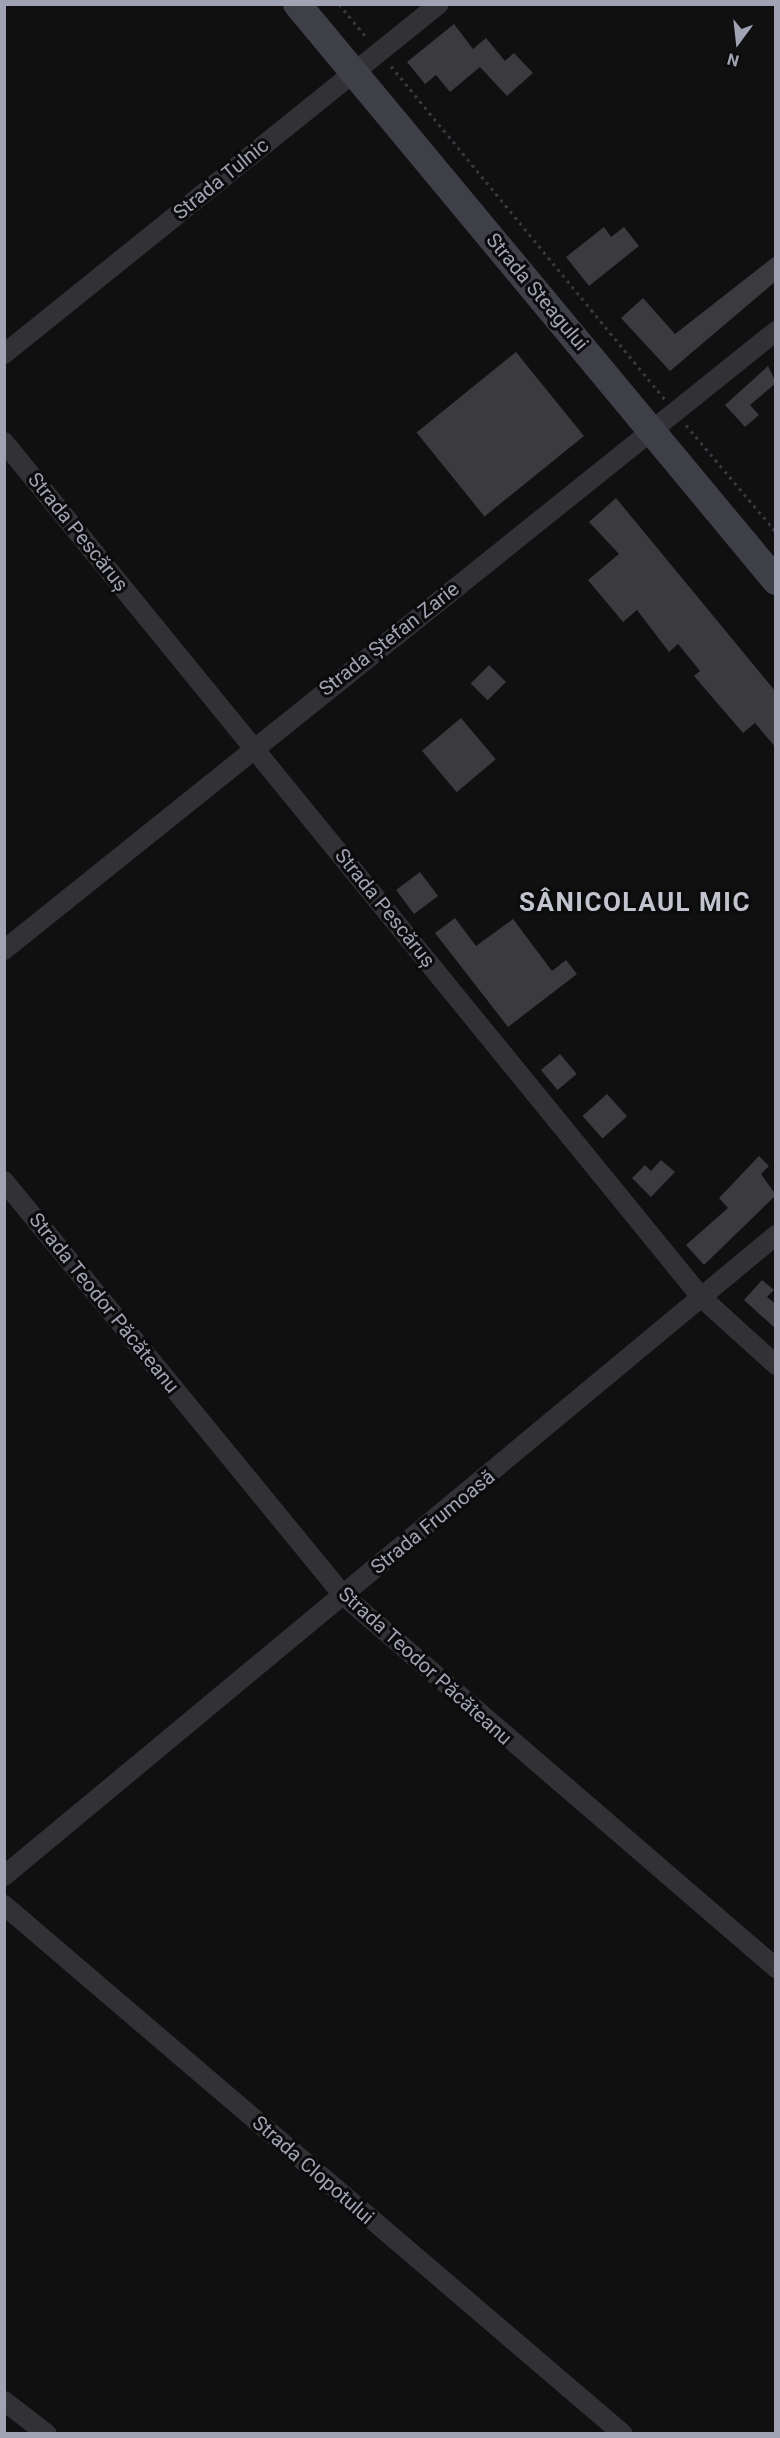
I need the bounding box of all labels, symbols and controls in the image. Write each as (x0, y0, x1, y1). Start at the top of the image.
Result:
north arrow (708, 12, 768, 72)
text: N (725, 49, 741, 71)
street label: Strada Tulnic (168, 133, 274, 225)
street label: Strada Steagului (481, 228, 593, 356)
street label: Strada Pescăruș (23, 468, 133, 596)
street label: Strada Ștefan Zarie (314, 577, 464, 701)
street label: Strada Pescăruș (330, 844, 440, 972)
district label: SÂNICOLAUL MIC (519, 887, 751, 919)
street label: Strada Teodor Păcăteanu (24, 1208, 184, 1398)
street label: Strada Frumoasă (366, 1465, 500, 1579)
street label: Strada Teodor Păcăteanu (333, 1582, 517, 1750)
street label: Strada Clopotului (247, 2111, 379, 2229)

